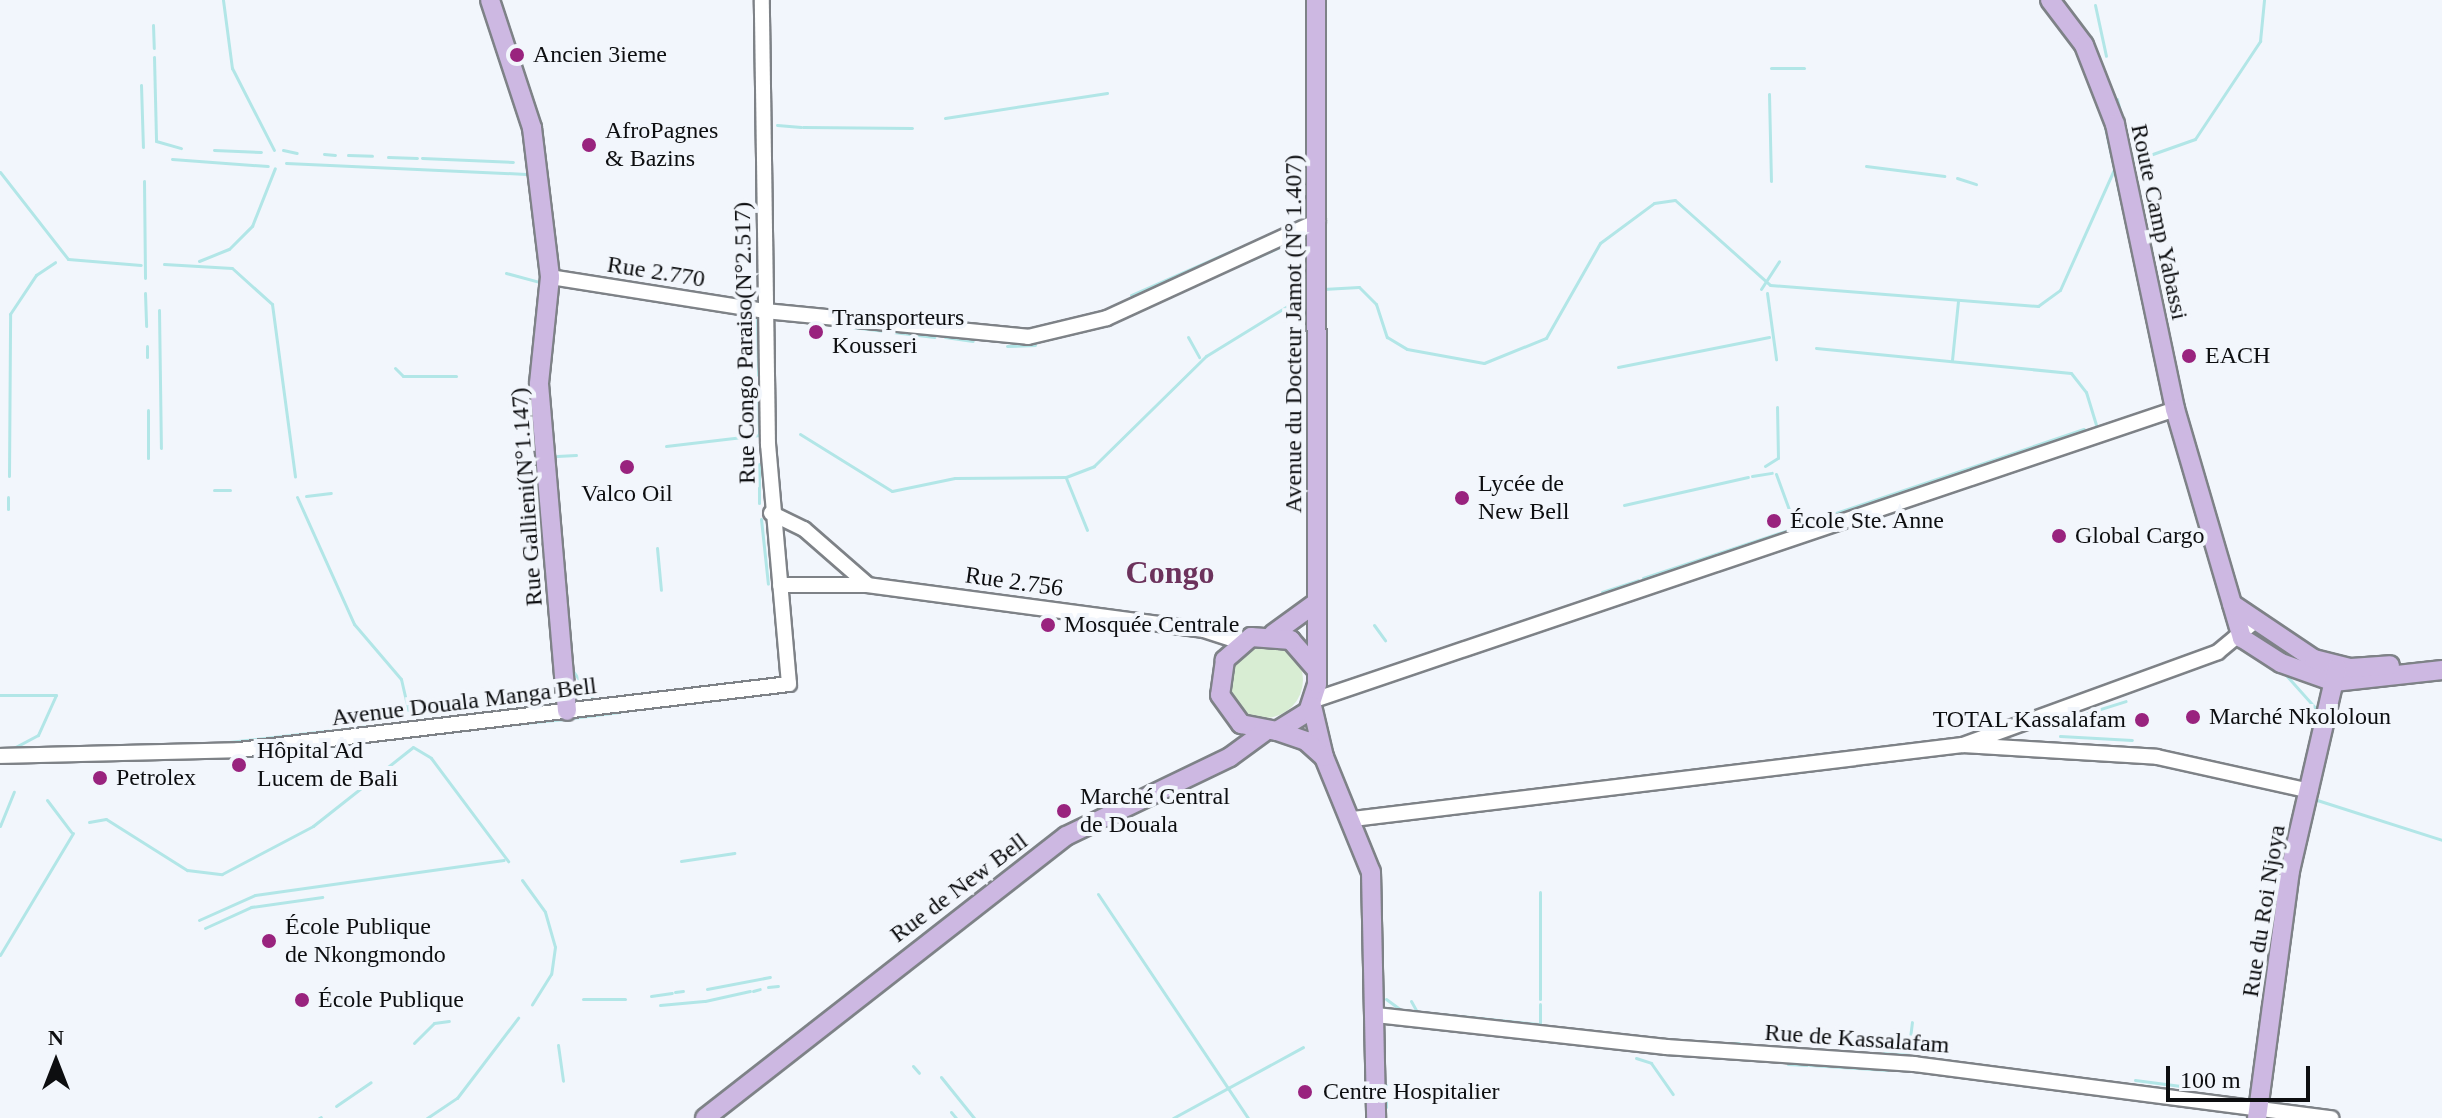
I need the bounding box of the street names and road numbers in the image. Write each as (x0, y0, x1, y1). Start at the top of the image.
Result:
street label: Route Camp Yabassi (2122, 109, 2196, 335)
street label: Avenue du Docteur Jamot (N° 1.407) (1280, 133, 1308, 535)
street label: Rue Congo Paraiso(N°2.517) (728, 188, 762, 498)
street label: Rue 2.770 (600, 249, 712, 295)
street label: Rue Gallieni(N°1.147) (504, 378, 550, 616)
street label: Rue 2.756 (958, 560, 1070, 604)
street label: Avenue Douala Manga Bell (316, 670, 612, 734)
street label: Rue du Roi Njoya (2235, 816, 2293, 1006)
street label: Rue de New Bell (878, 822, 1040, 954)
street label: Rue de Kassalafam (1751, 1017, 1963, 1061)

